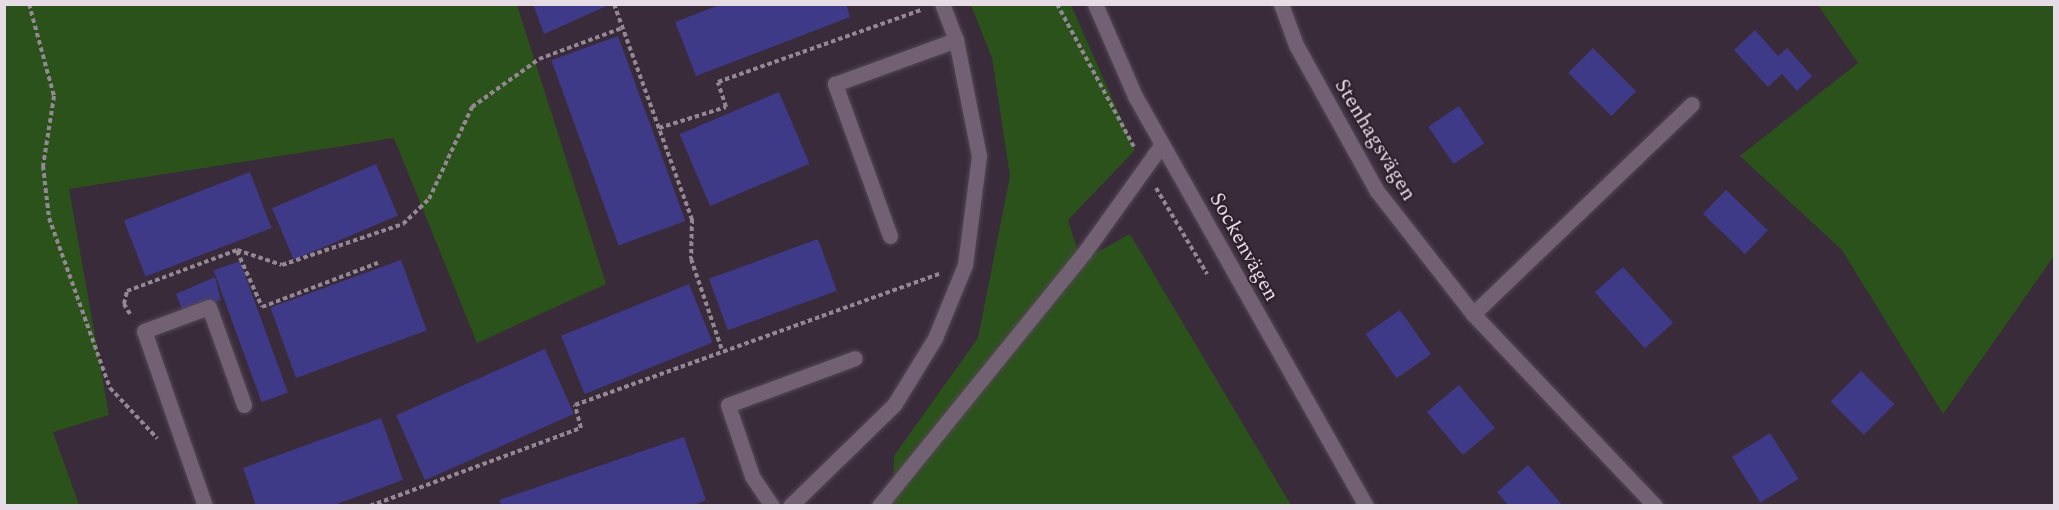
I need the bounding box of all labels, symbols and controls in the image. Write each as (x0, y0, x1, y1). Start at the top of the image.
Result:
street label: Stenhagsvägen (1329, 75, 1421, 205)
street label: Sockenvägen (1204, 188, 1284, 306)

